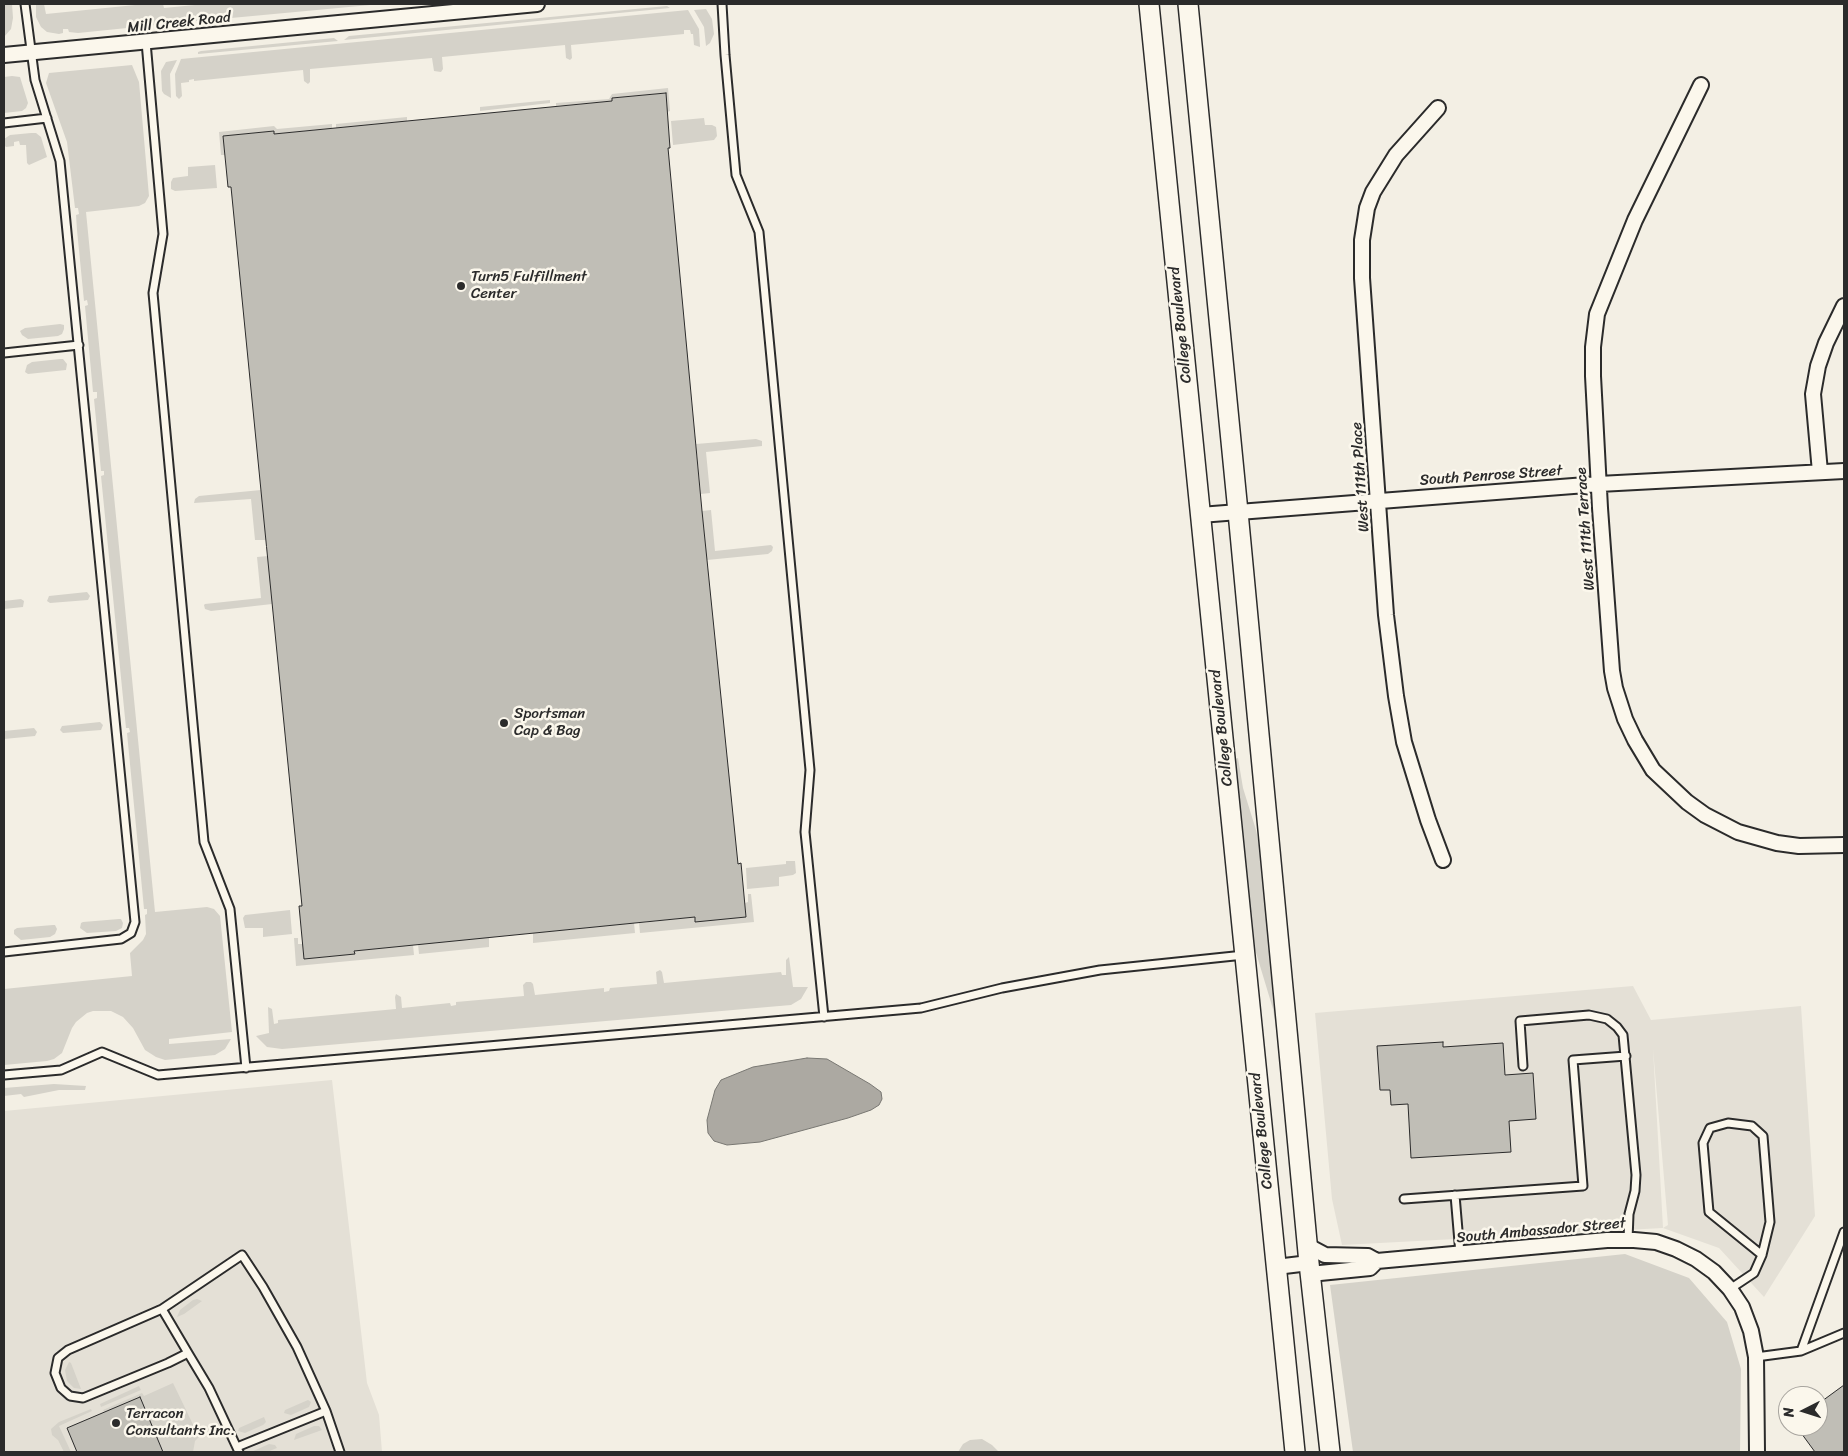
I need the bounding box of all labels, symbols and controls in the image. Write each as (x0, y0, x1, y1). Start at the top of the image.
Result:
street label: Mill Creek Road (126, 9, 232, 37)
street label: College Boulevard (1166, 266, 1196, 384)
place label: Turn5 Fulfillment Center (471, 268, 587, 303)
marker: Turn5 Fulfillment Center (455, 280, 467, 292)
street label: West 111th Place (1348, 421, 1374, 533)
street label: South Penrose Street (1419, 462, 1563, 490)
street label: West 111th Terrace (1573, 467, 1599, 591)
street label: College Boulevard (1207, 669, 1237, 787)
place label: Sportsman Cap & Bag (514, 705, 585, 740)
marker: Sportsman Cap & Bag (498, 717, 510, 729)
street label: College Boulevard (1247, 1072, 1277, 1190)
street label: South Ambassador Street (1456, 1215, 1626, 1247)
north arrow (1778, 1386, 1828, 1436)
place label: Terracon Consultants Inc. (126, 1405, 235, 1440)
text: N (1776, 1406, 1801, 1418)
marker: Terracon Consultants Inc. (110, 1417, 122, 1429)

